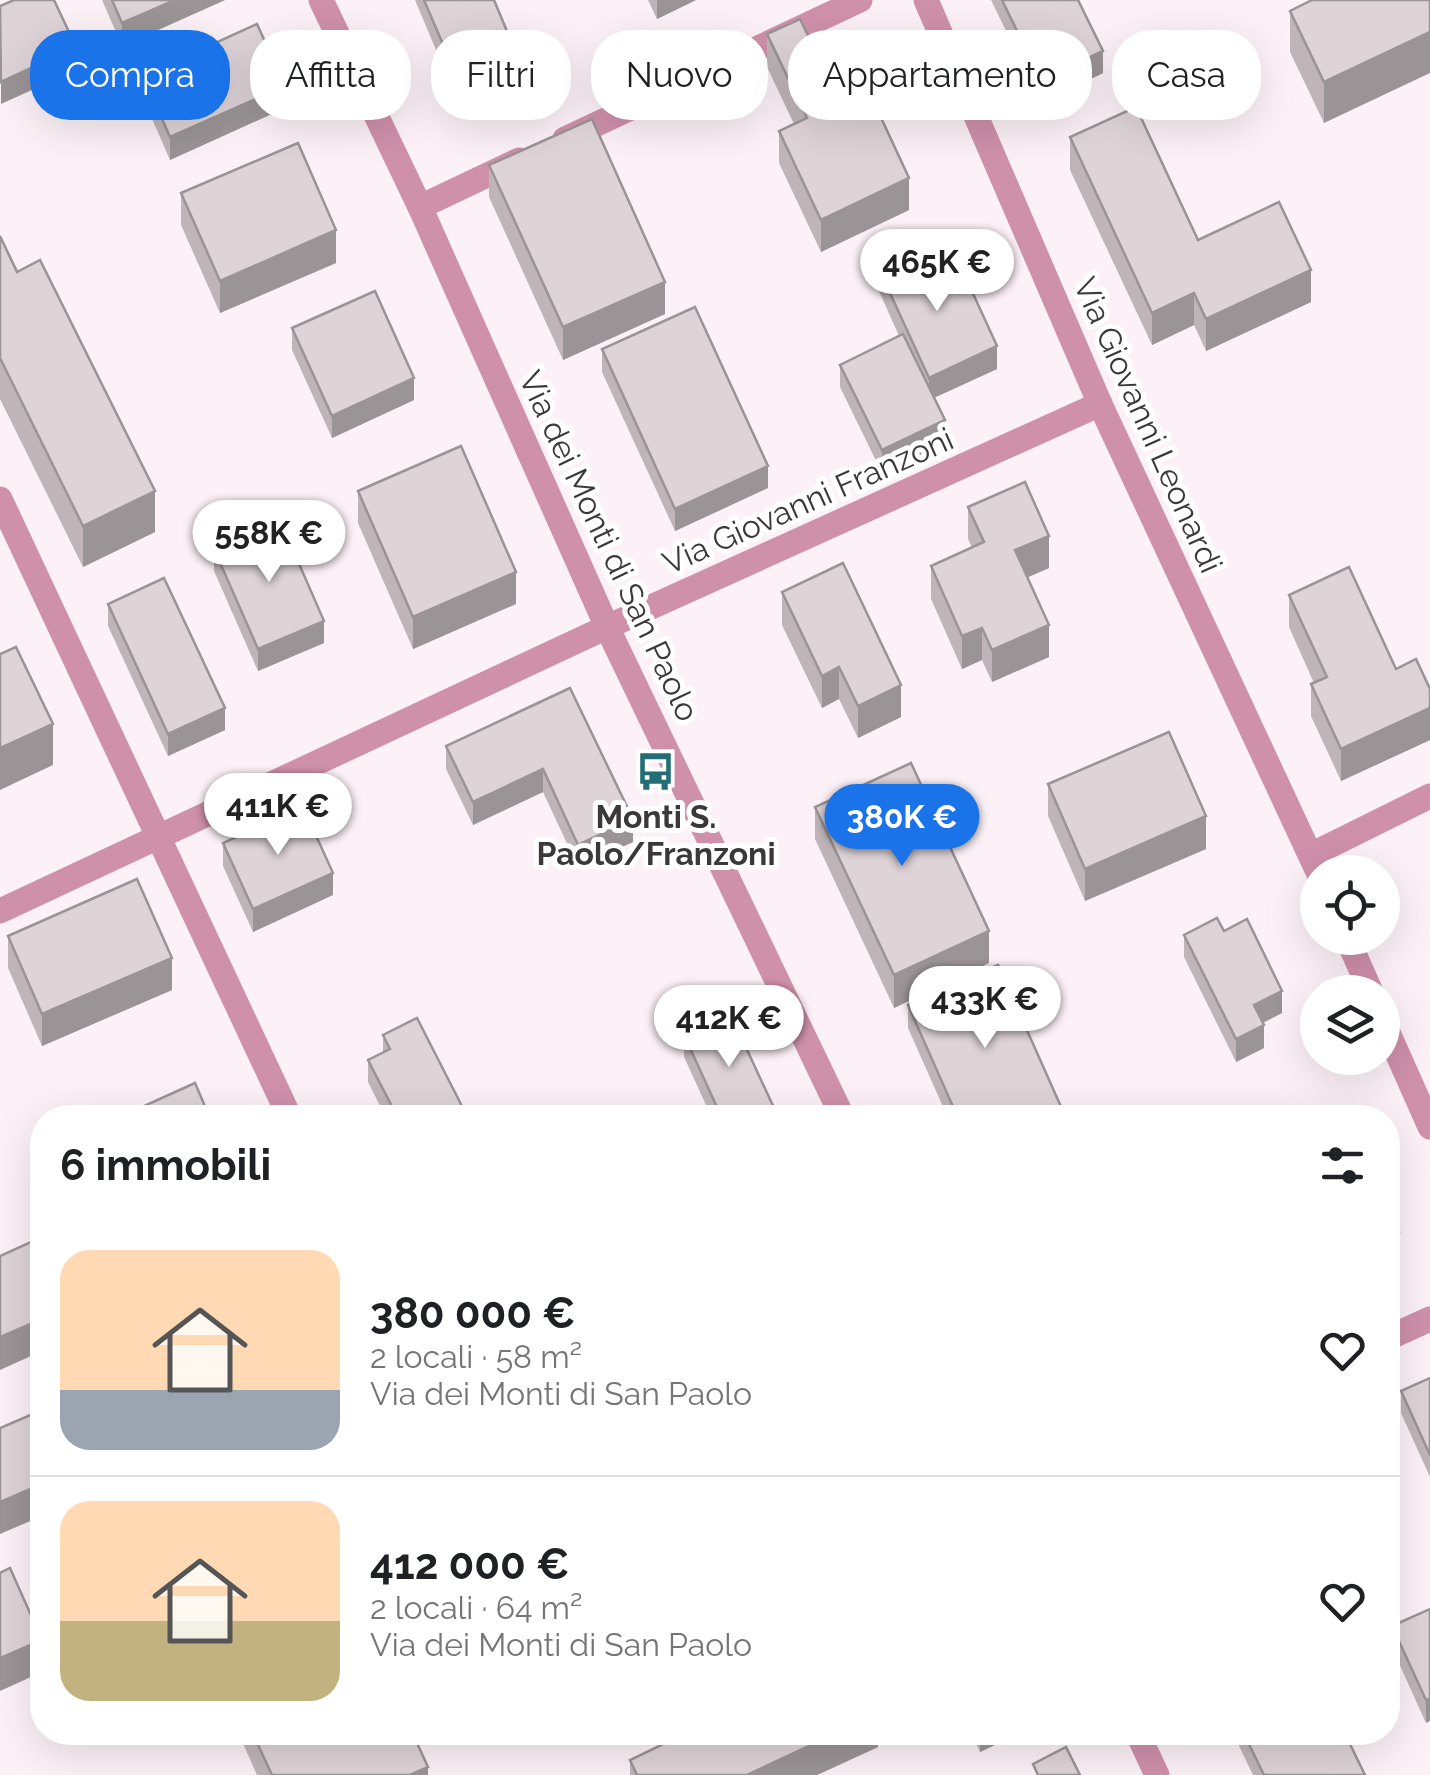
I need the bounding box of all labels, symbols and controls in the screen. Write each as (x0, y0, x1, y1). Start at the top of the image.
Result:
chip: Compra (30, 30, 230, 120)
chip: Affitta (250, 30, 411, 120)
chip: Filtri (431, 30, 571, 120)
chip: Nuovo (591, 30, 768, 120)
chip: Appartamento (788, 30, 1092, 120)
chip: Casa (1112, 30, 1261, 120)
pin: 465K € (856, 229, 1018, 314)
text: 465K € (882, 243, 992, 280)
street label: Via Giovanni Leonardi (1067, 272, 1230, 578)
street label: Via dei Monti di San Paolo (512, 365, 707, 727)
street label: Via Giovanni Franzoni (657, 420, 959, 581)
pin: 558K € (188, 500, 350, 585)
text: 558K € (214, 514, 324, 551)
bus stop icon: Monti S. Paolo/Franzoni (635, 751, 677, 793)
pin: 411K € (197, 773, 359, 858)
pin: 380K € (821, 784, 983, 869)
text: 411K € (226, 787, 330, 824)
place label: Monti S. Paolo/Franzoni (536, 798, 776, 872)
text: 380K € (846, 798, 958, 835)
map controls (1300, 855, 1400, 1075)
button: locate (1300, 855, 1400, 955)
pin: 433K € (904, 966, 1066, 1051)
button: layers (1300, 975, 1400, 1075)
text: 433K € (931, 980, 1039, 1017)
pin: 412K € (648, 985, 810, 1070)
text: 412K € (676, 999, 782, 1036)
icon: filters (1315, 1138, 1370, 1193)
text: 6 immobili (60, 1141, 271, 1190)
text: 380 000 € (370, 1289, 576, 1338)
icon: home (140, 1290, 260, 1410)
icon: heart (1315, 1323, 1370, 1378)
text: 2 locali · 58 m² (370, 1338, 582, 1375)
text: Via dei Monti di San Paolo (370, 1375, 752, 1412)
text: 412 000 € (370, 1540, 569, 1589)
icon: home (140, 1541, 260, 1661)
icon: heart (1315, 1574, 1370, 1629)
text: 2 locali · 64 m² (370, 1589, 582, 1626)
text: Via dei Monti di San Paolo (370, 1626, 752, 1663)

